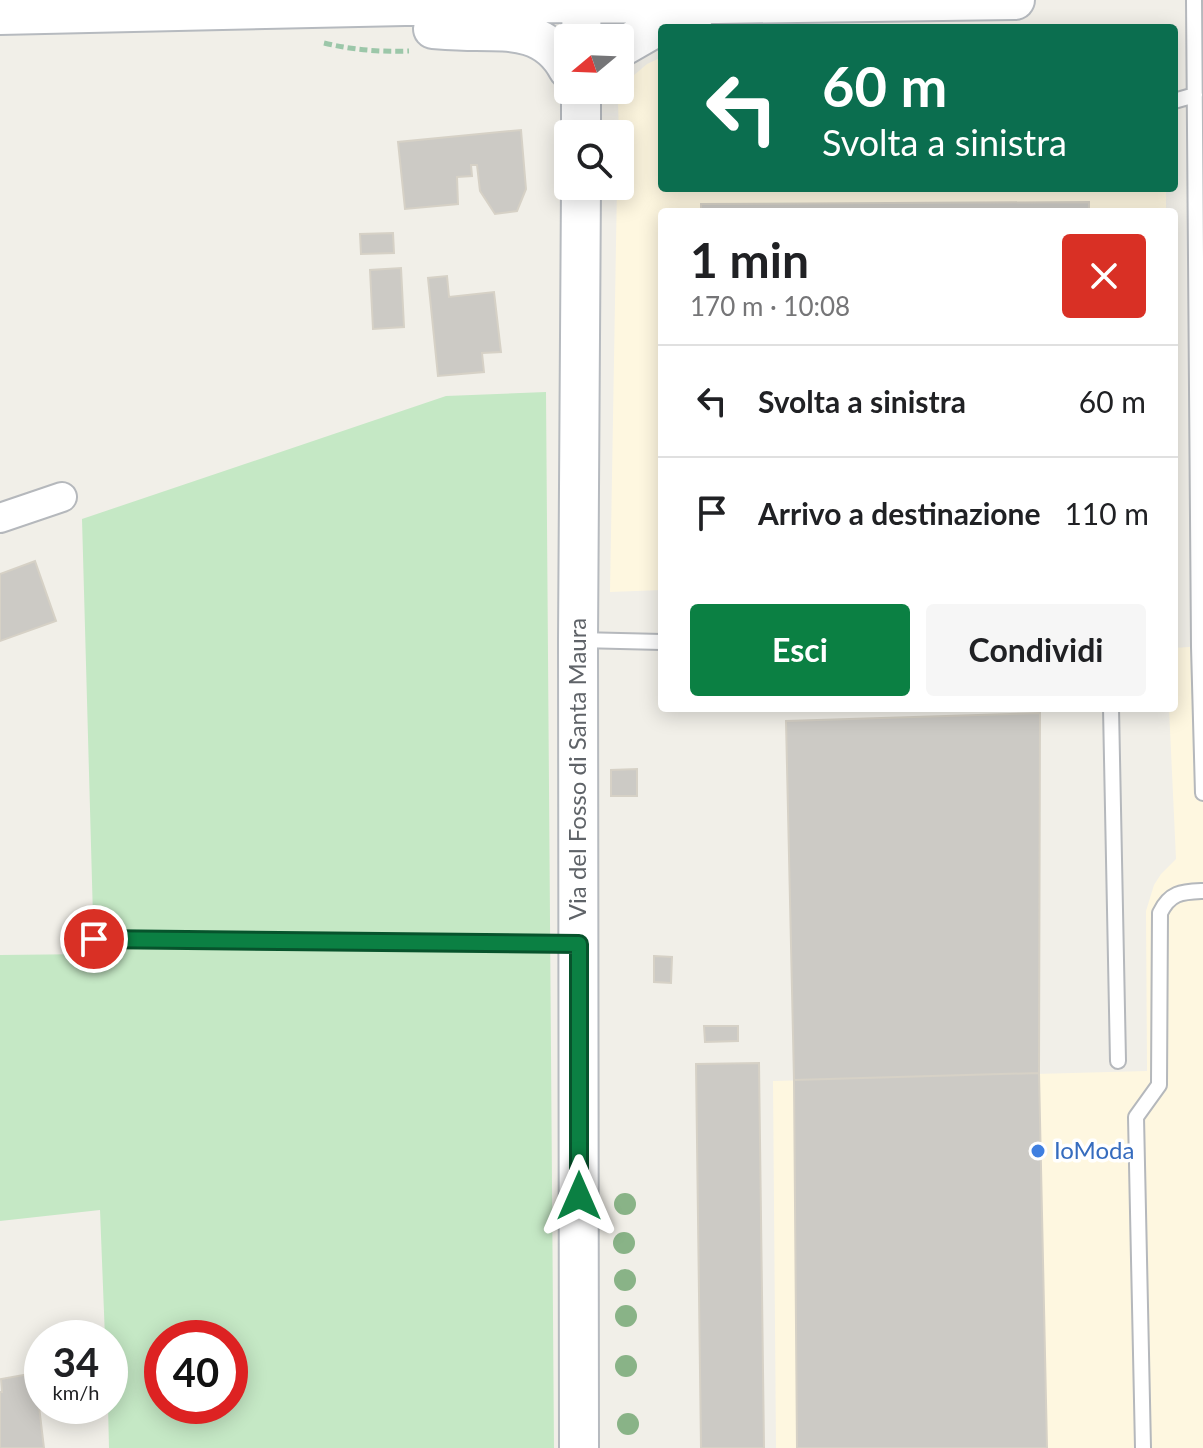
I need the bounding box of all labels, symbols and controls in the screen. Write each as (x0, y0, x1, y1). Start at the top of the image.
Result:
north arrow (554, 24, 634, 104)
map controls (554, 24, 634, 200)
text: 60 m (822, 52, 947, 119)
icon: left (690, 56, 794, 160)
button: search (554, 120, 634, 200)
text: Svolta a sinistra (822, 120, 1067, 164)
text: 1 min (690, 231, 809, 288)
button: close (1062, 234, 1146, 318)
text: 170 m · 10:08 (690, 290, 850, 322)
icon: left (690, 379, 734, 423)
text: Svolta a sinistra (758, 383, 966, 419)
text: 60 m (1079, 383, 1146, 419)
icon: arrive (690, 491, 734, 535)
text: Arrivo a destinazione (758, 495, 1040, 531)
text: 110 m (1064, 495, 1149, 531)
button: Esci (690, 604, 910, 696)
button: Condividi (926, 604, 1146, 696)
street label: Via del Fosso di Santa Maura (562, 618, 591, 920)
pin (60, 905, 128, 973)
icon: arrive (72, 917, 116, 961)
place label: IoModa (1054, 1135, 1134, 1164)
marker: IoModa (1029, 1142, 1047, 1160)
position arrow (537, 1154, 621, 1238)
speed limit sign: 40 (144, 1320, 248, 1424)
text: 34 (53, 1338, 99, 1386)
text: km/h (53, 1380, 99, 1404)

